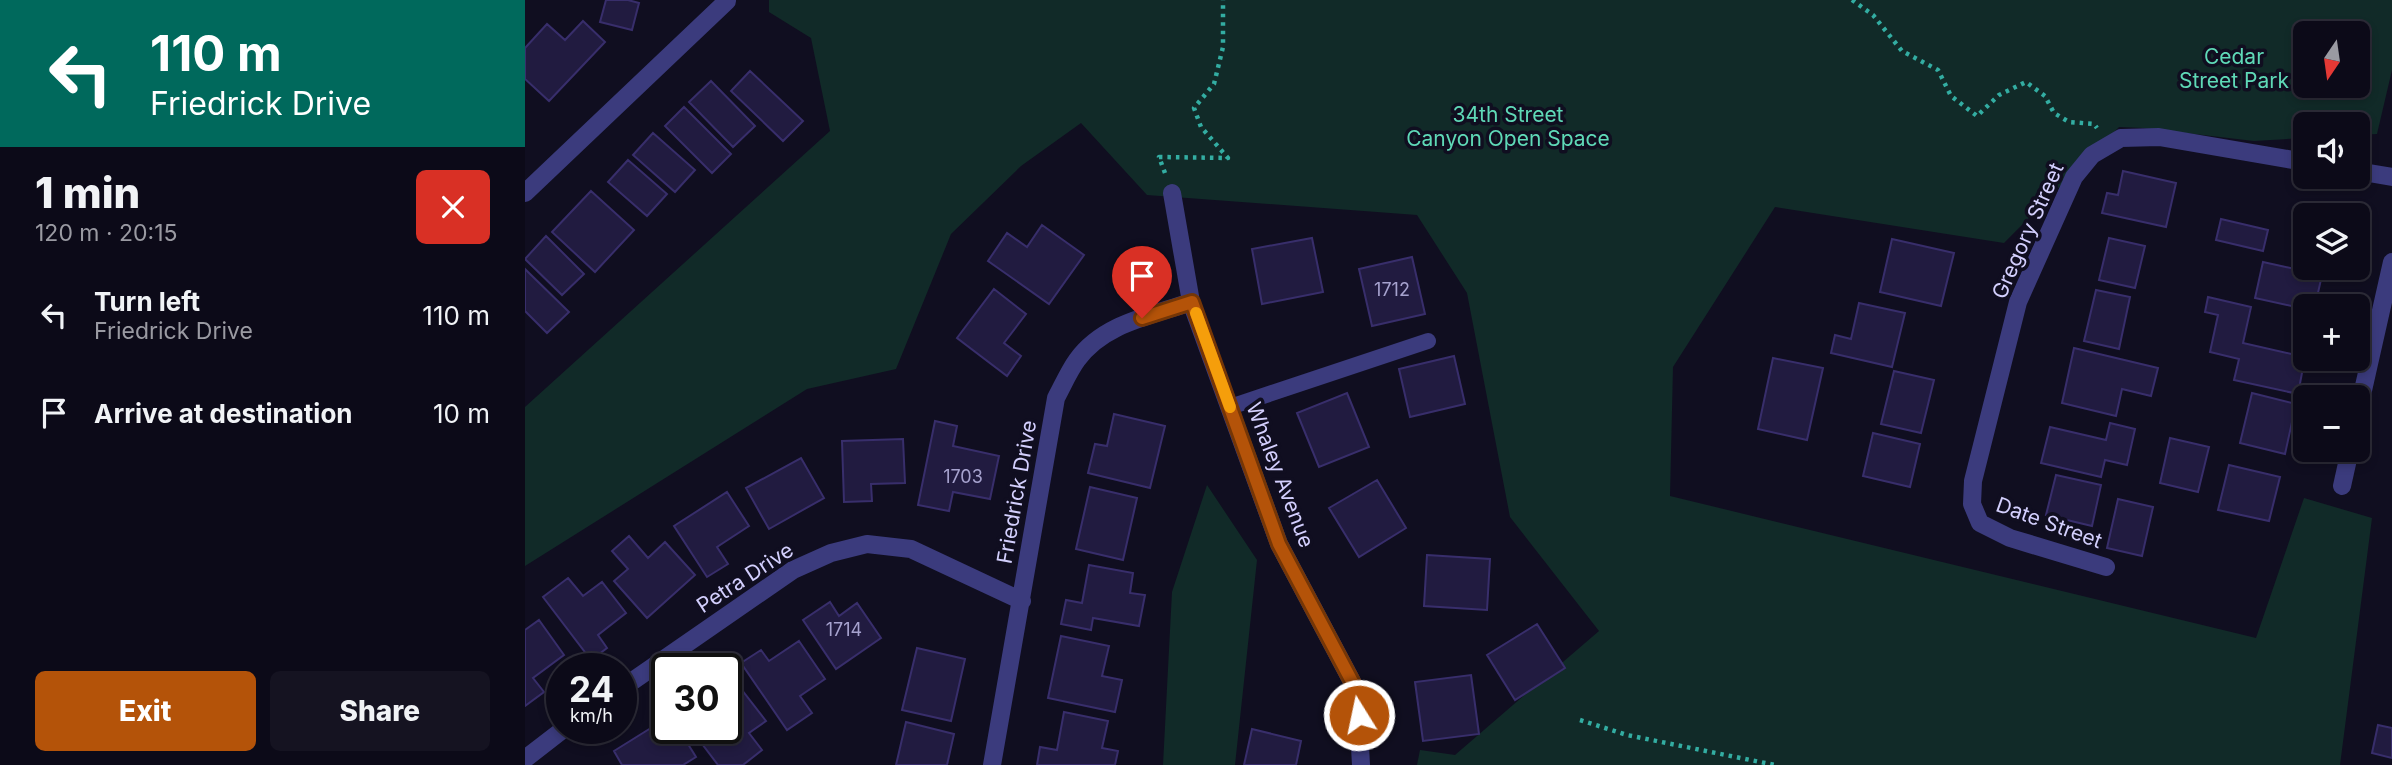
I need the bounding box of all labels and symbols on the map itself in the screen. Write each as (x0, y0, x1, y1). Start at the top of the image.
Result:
north arrow (2293, 21, 2369, 98)
park label: Cedar Street Park (2179, 44, 2290, 93)
park label: 34th Street Canyon Open Space (1406, 102, 1610, 151)
street label: Gregory Street (1986, 159, 2069, 303)
pin (1112, 246, 1172, 318)
house number: 1712 (1374, 279, 1410, 300)
street label: Whaley Avenue (1241, 399, 1320, 551)
street label: Friedrick Drive (992, 418, 1041, 566)
house number: 1703 (943, 466, 983, 487)
street label: Date Street (1993, 492, 2106, 553)
street label: Petra Drive (692, 537, 798, 618)
house number: 1714 (826, 619, 862, 640)
speed limit sign: 30 (651, 653, 742, 744)
position arrow (1322, 678, 1396, 752)

